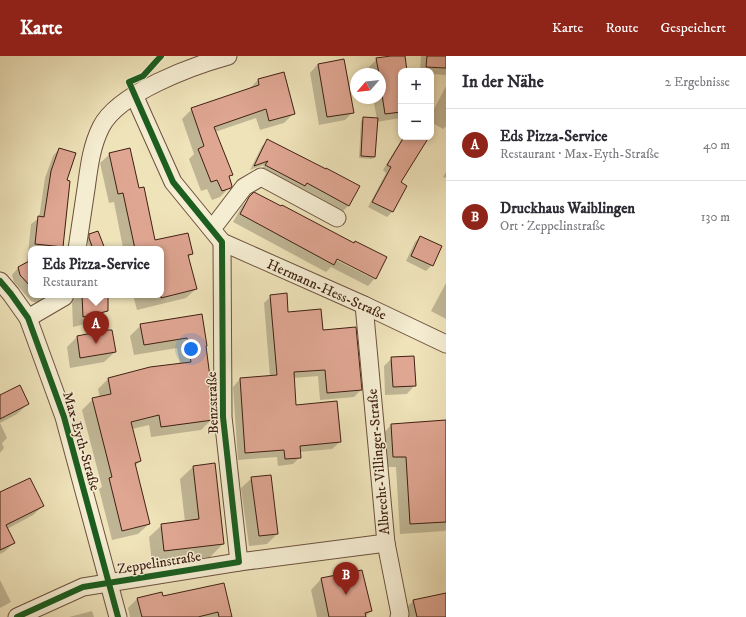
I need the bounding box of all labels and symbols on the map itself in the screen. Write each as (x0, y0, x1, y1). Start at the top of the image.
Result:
north arrow (350, 68, 386, 104)
street label: Hermann-Hess-Straße (264, 255, 389, 324)
pin: A (83, 311, 109, 344)
your location (181, 339, 201, 359)
street label: Benzstraße (203, 371, 223, 435)
street label: Albrecht-Villinger-Straße (364, 388, 394, 536)
street label: Max-Eyth-Straße (58, 390, 104, 493)
street label: Zeppelinstraße (116, 547, 202, 578)
pin: B (333, 562, 359, 595)

